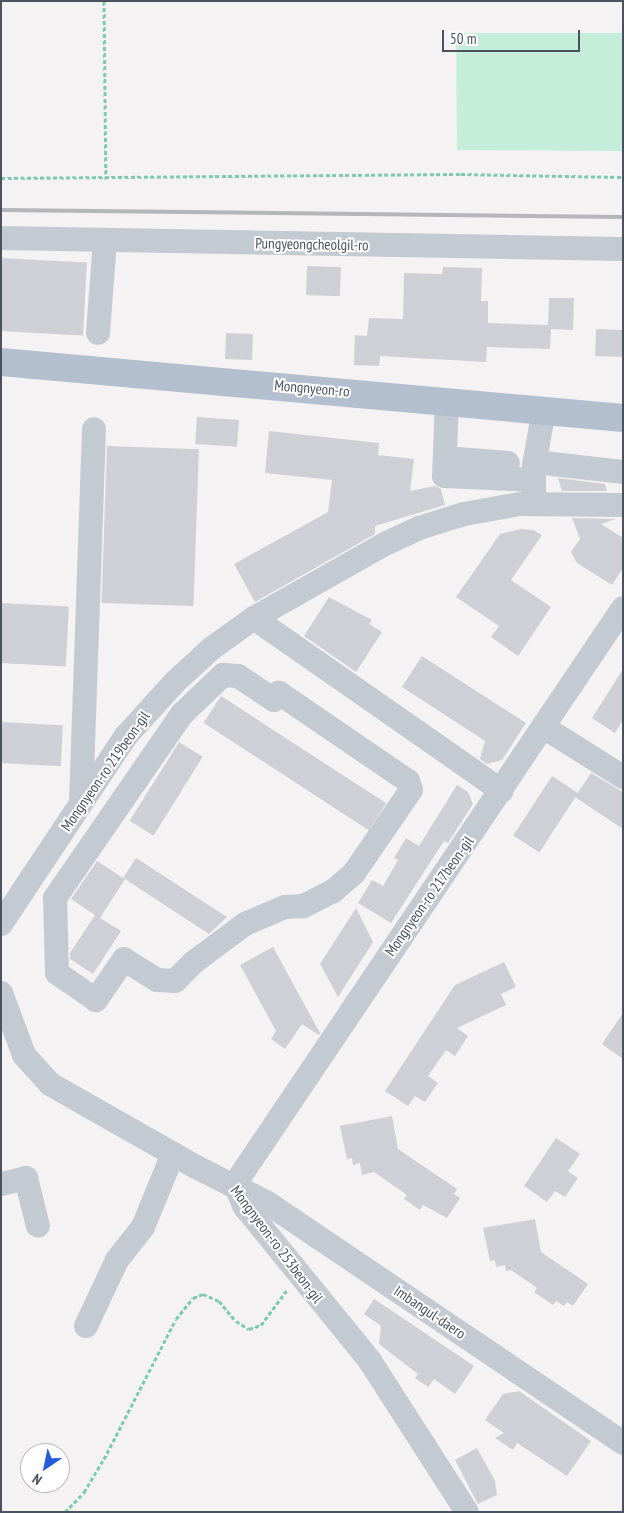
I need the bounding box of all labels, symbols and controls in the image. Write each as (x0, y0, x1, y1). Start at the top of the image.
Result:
scale bar (444, 20, 582, 52)
text: 50 m (450, 29, 476, 48)
street label: Pungyeongcheolgil-ro (255, 234, 369, 254)
street label: Mongnyeon-ro (274, 376, 350, 400)
street label: Mongnyeon-ro 219beon-gil (57, 708, 153, 834)
street label: Mongnyeon-ro 217beon-gil (381, 833, 477, 959)
street label: Mongnyeon-ro 253beon-gil (227, 1182, 327, 1306)
street label: Imbangul-daero (391, 1281, 469, 1343)
north arrow (20, 1443, 70, 1493)
text: N (29, 1470, 45, 1489)

